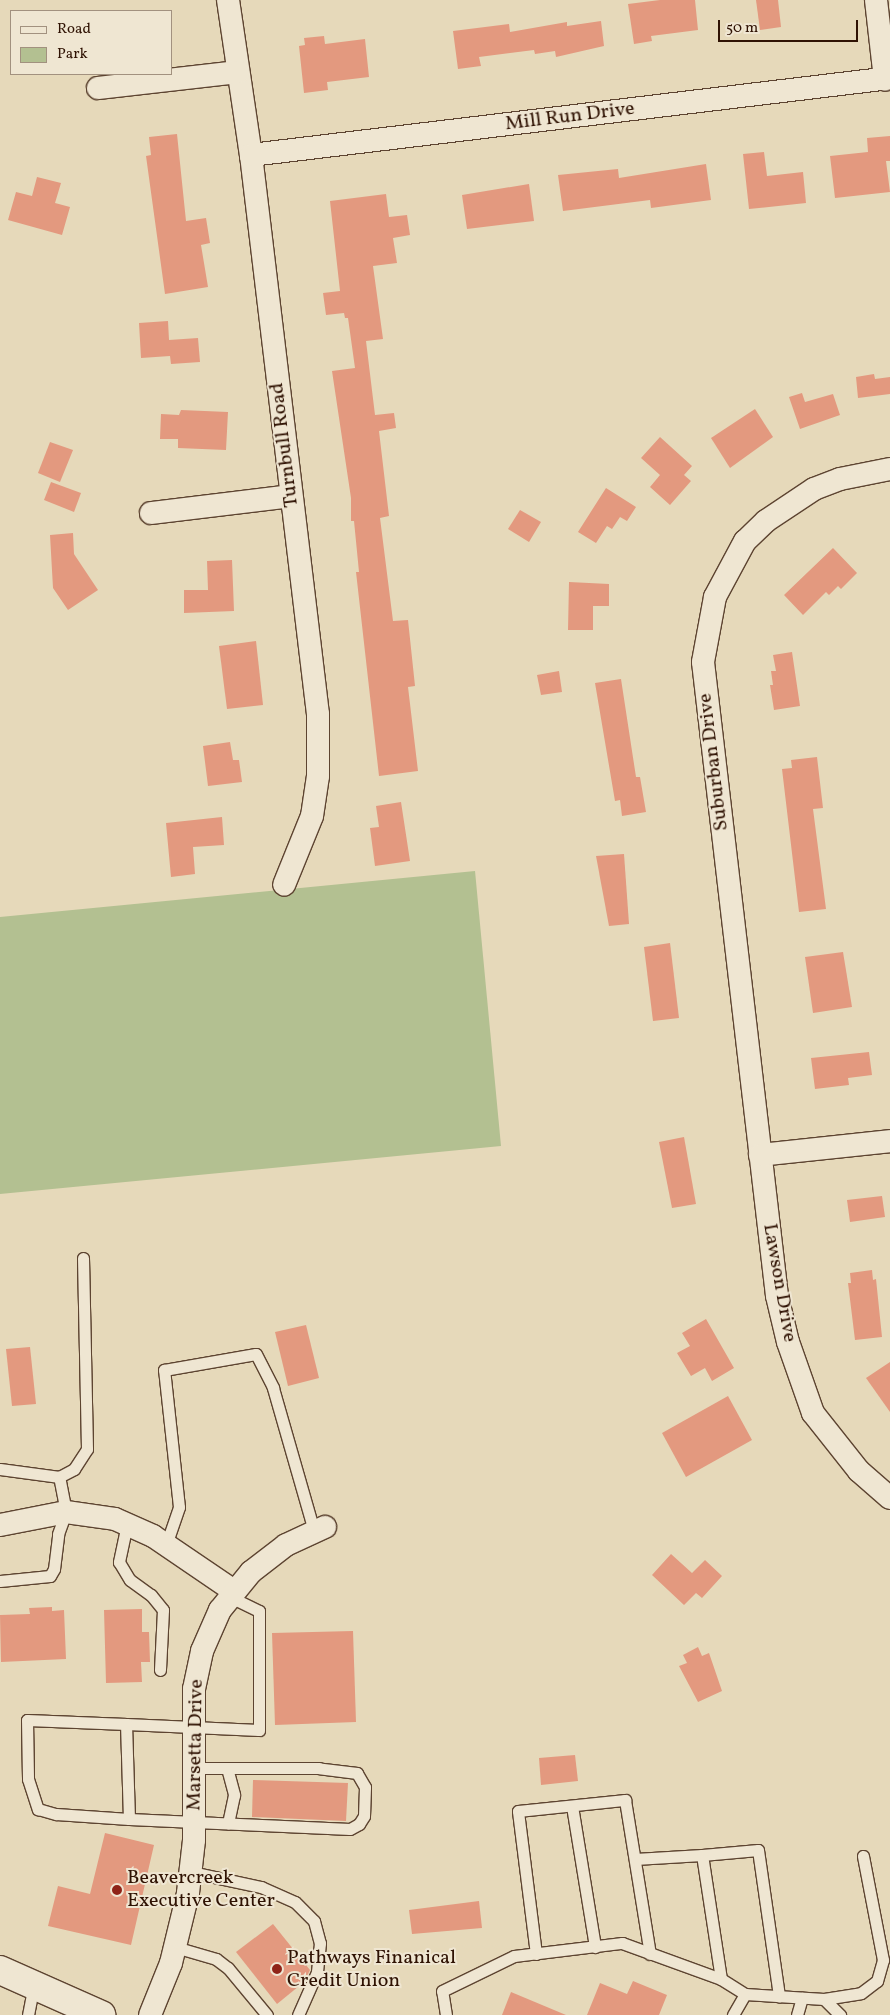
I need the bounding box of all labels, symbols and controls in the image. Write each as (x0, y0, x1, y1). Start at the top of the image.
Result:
legend (10, 10, 172, 75)
scale bar (720, 10, 860, 42)
text: 50 m (726, 18, 758, 39)
text: Road (57, 19, 91, 40)
text: Park (57, 44, 88, 65)
street label: Mill Run Drive (504, 97, 636, 137)
street label: Turnbull Road (265, 381, 305, 509)
street label: Suburban Drive (694, 692, 734, 832)
street label: Lawson Drive (757, 1222, 801, 1344)
street label: Marsetta Drive (183, 1679, 209, 1811)
place label: Beavercreek Executive Center (127, 1866, 275, 1913)
marker: Beavercreek Executive Center (111, 1884, 123, 1896)
place label: Pathways Finanical Credit Union (287, 1946, 456, 1993)
marker: Pathways Finanical Credit Union (271, 1963, 283, 1975)

